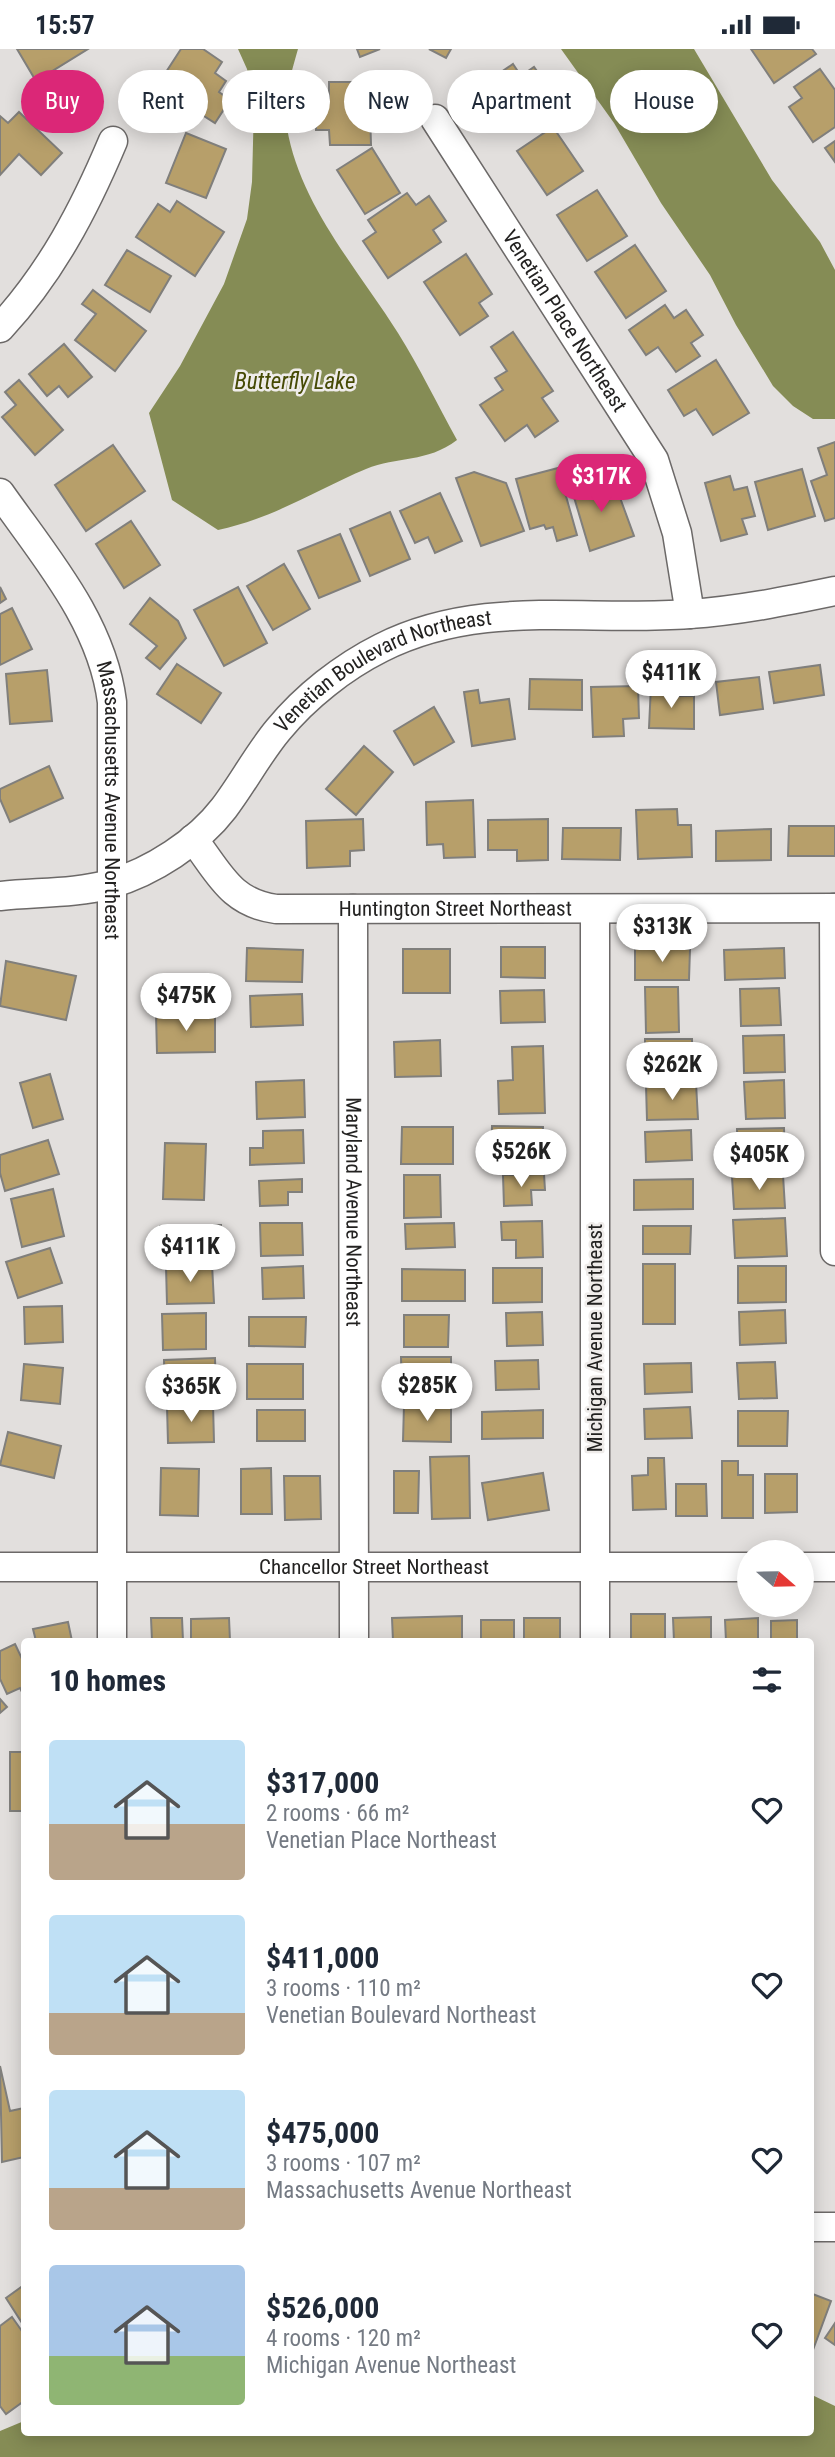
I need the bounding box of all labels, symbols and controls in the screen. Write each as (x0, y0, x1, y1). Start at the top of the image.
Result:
text: 15:57 (35, 10, 95, 40)
chip: Buy (21, 70, 104, 133)
chip: Rent (118, 70, 208, 133)
chip: Filters (222, 70, 330, 133)
chip: New (344, 70, 433, 133)
chip: Apartment (447, 70, 596, 133)
chip: House (610, 70, 718, 133)
street label: Venetian Place Northeast (498, 226, 632, 416)
water label: Butterfly Lake (235, 368, 355, 395)
pin: $317K (552, 455, 650, 514)
text: $317K (571, 463, 631, 490)
street label: Venetian Boulevard Northeast (269, 606, 493, 737)
pin: $411K (622, 651, 720, 710)
street label: Massachusetts Avenue Northeast (91, 658, 124, 940)
text: $411K (641, 659, 701, 686)
street label: Huntington Street Northeast (339, 896, 572, 921)
pin: $313K (613, 905, 711, 964)
text: $313K (632, 913, 692, 940)
pin: $475K (137, 974, 235, 1033)
text: $475K (156, 982, 216, 1009)
pin: $262K (623, 1042, 721, 1102)
text: $262K (642, 1051, 702, 1078)
street label: Maryland Avenue Northeast (341, 1097, 366, 1327)
pin: $526K (472, 1129, 570, 1189)
pin: $405K (710, 1133, 808, 1192)
text: $526K (491, 1138, 551, 1165)
text: $405K (729, 1141, 789, 1168)
street label: Michigan Avenue Northeast (583, 1224, 607, 1452)
pin: $411K (141, 1225, 239, 1284)
text: $411K (160, 1233, 220, 1260)
pin: $285K (378, 1363, 476, 1423)
pin: $365K (142, 1365, 240, 1424)
text: $285K (397, 1372, 457, 1399)
text: $365K (161, 1373, 221, 1400)
north arrow (737, 1540, 814, 1617)
map controls (737, 1540, 814, 1617)
street label: Chancellor Street Northeast (259, 1555, 489, 1579)
icon: filters (748, 1661, 786, 1699)
text: 10 homes (49, 1663, 166, 1698)
text: $317,000 (266, 1765, 379, 1800)
icon: home (105, 1768, 189, 1852)
icon: heart (748, 1791, 786, 1829)
text: 2 rooms · 66 m² (266, 1800, 409, 1827)
text: Venetian Place Northeast (266, 1827, 497, 1854)
text: $411,000 (266, 1940, 379, 1975)
icon: home (105, 1943, 189, 2027)
icon: heart (748, 1966, 786, 2004)
text: 3 rooms · 110 m² (266, 1975, 421, 2002)
text: Venetian Boulevard Northeast (266, 2002, 536, 2029)
text: $475,000 (266, 2115, 379, 2150)
icon: home (105, 2118, 189, 2202)
icon: heart (748, 2141, 786, 2179)
text: 3 rooms · 107 m² (266, 2150, 421, 2177)
text: Massachusetts Avenue Northeast (266, 2177, 572, 2204)
text: $526,000 (266, 2290, 379, 2325)
icon: home (105, 2293, 189, 2377)
icon: heart (748, 2316, 786, 2354)
text: 4 rooms · 120 m² (266, 2325, 421, 2352)
text: Michigan Avenue Northeast (266, 2352, 516, 2379)

